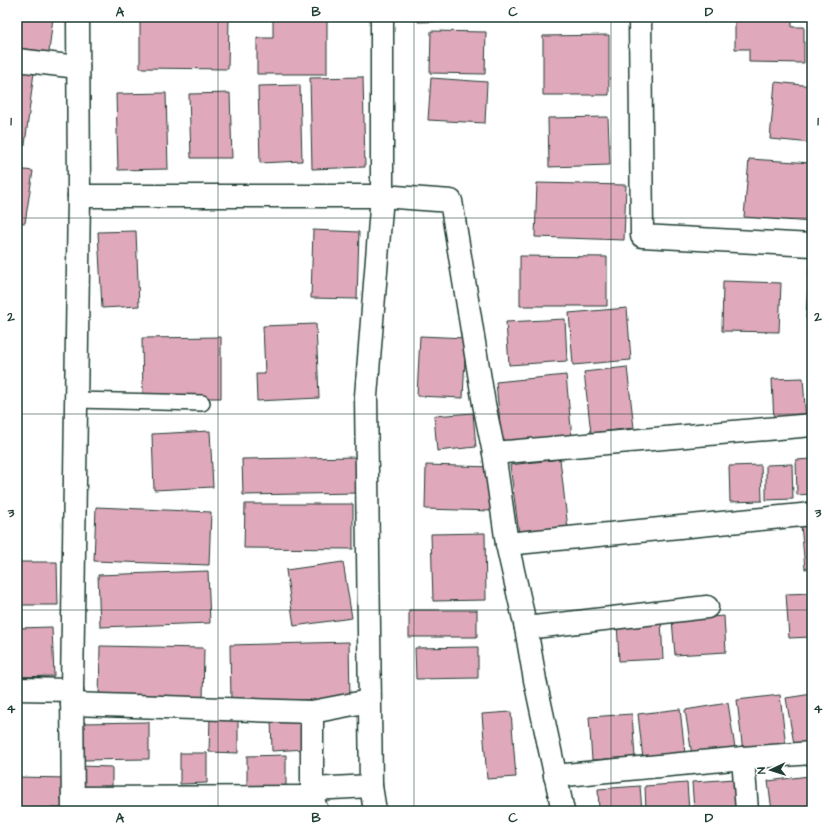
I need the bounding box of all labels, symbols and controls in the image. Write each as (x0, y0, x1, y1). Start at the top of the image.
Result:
text: A (116, 3, 125, 21)
text: B (311, 3, 321, 21)
text: C (508, 3, 518, 21)
text: D (705, 3, 714, 21)
text: 1 (10, 112, 12, 130)
text: 1 (817, 112, 819, 130)
text: 2 (6, 308, 15, 326)
text: 2 (813, 308, 822, 326)
text: 3 (7, 504, 15, 522)
text: 3 (814, 504, 822, 522)
text: 4 (7, 700, 16, 718)
text: 4 (814, 700, 823, 718)
north arrow (751, 750, 791, 790)
text: N (754, 767, 769, 775)
text: A (116, 809, 125, 827)
text: B (311, 809, 321, 827)
text: C (508, 809, 518, 827)
text: D (705, 809, 714, 827)

